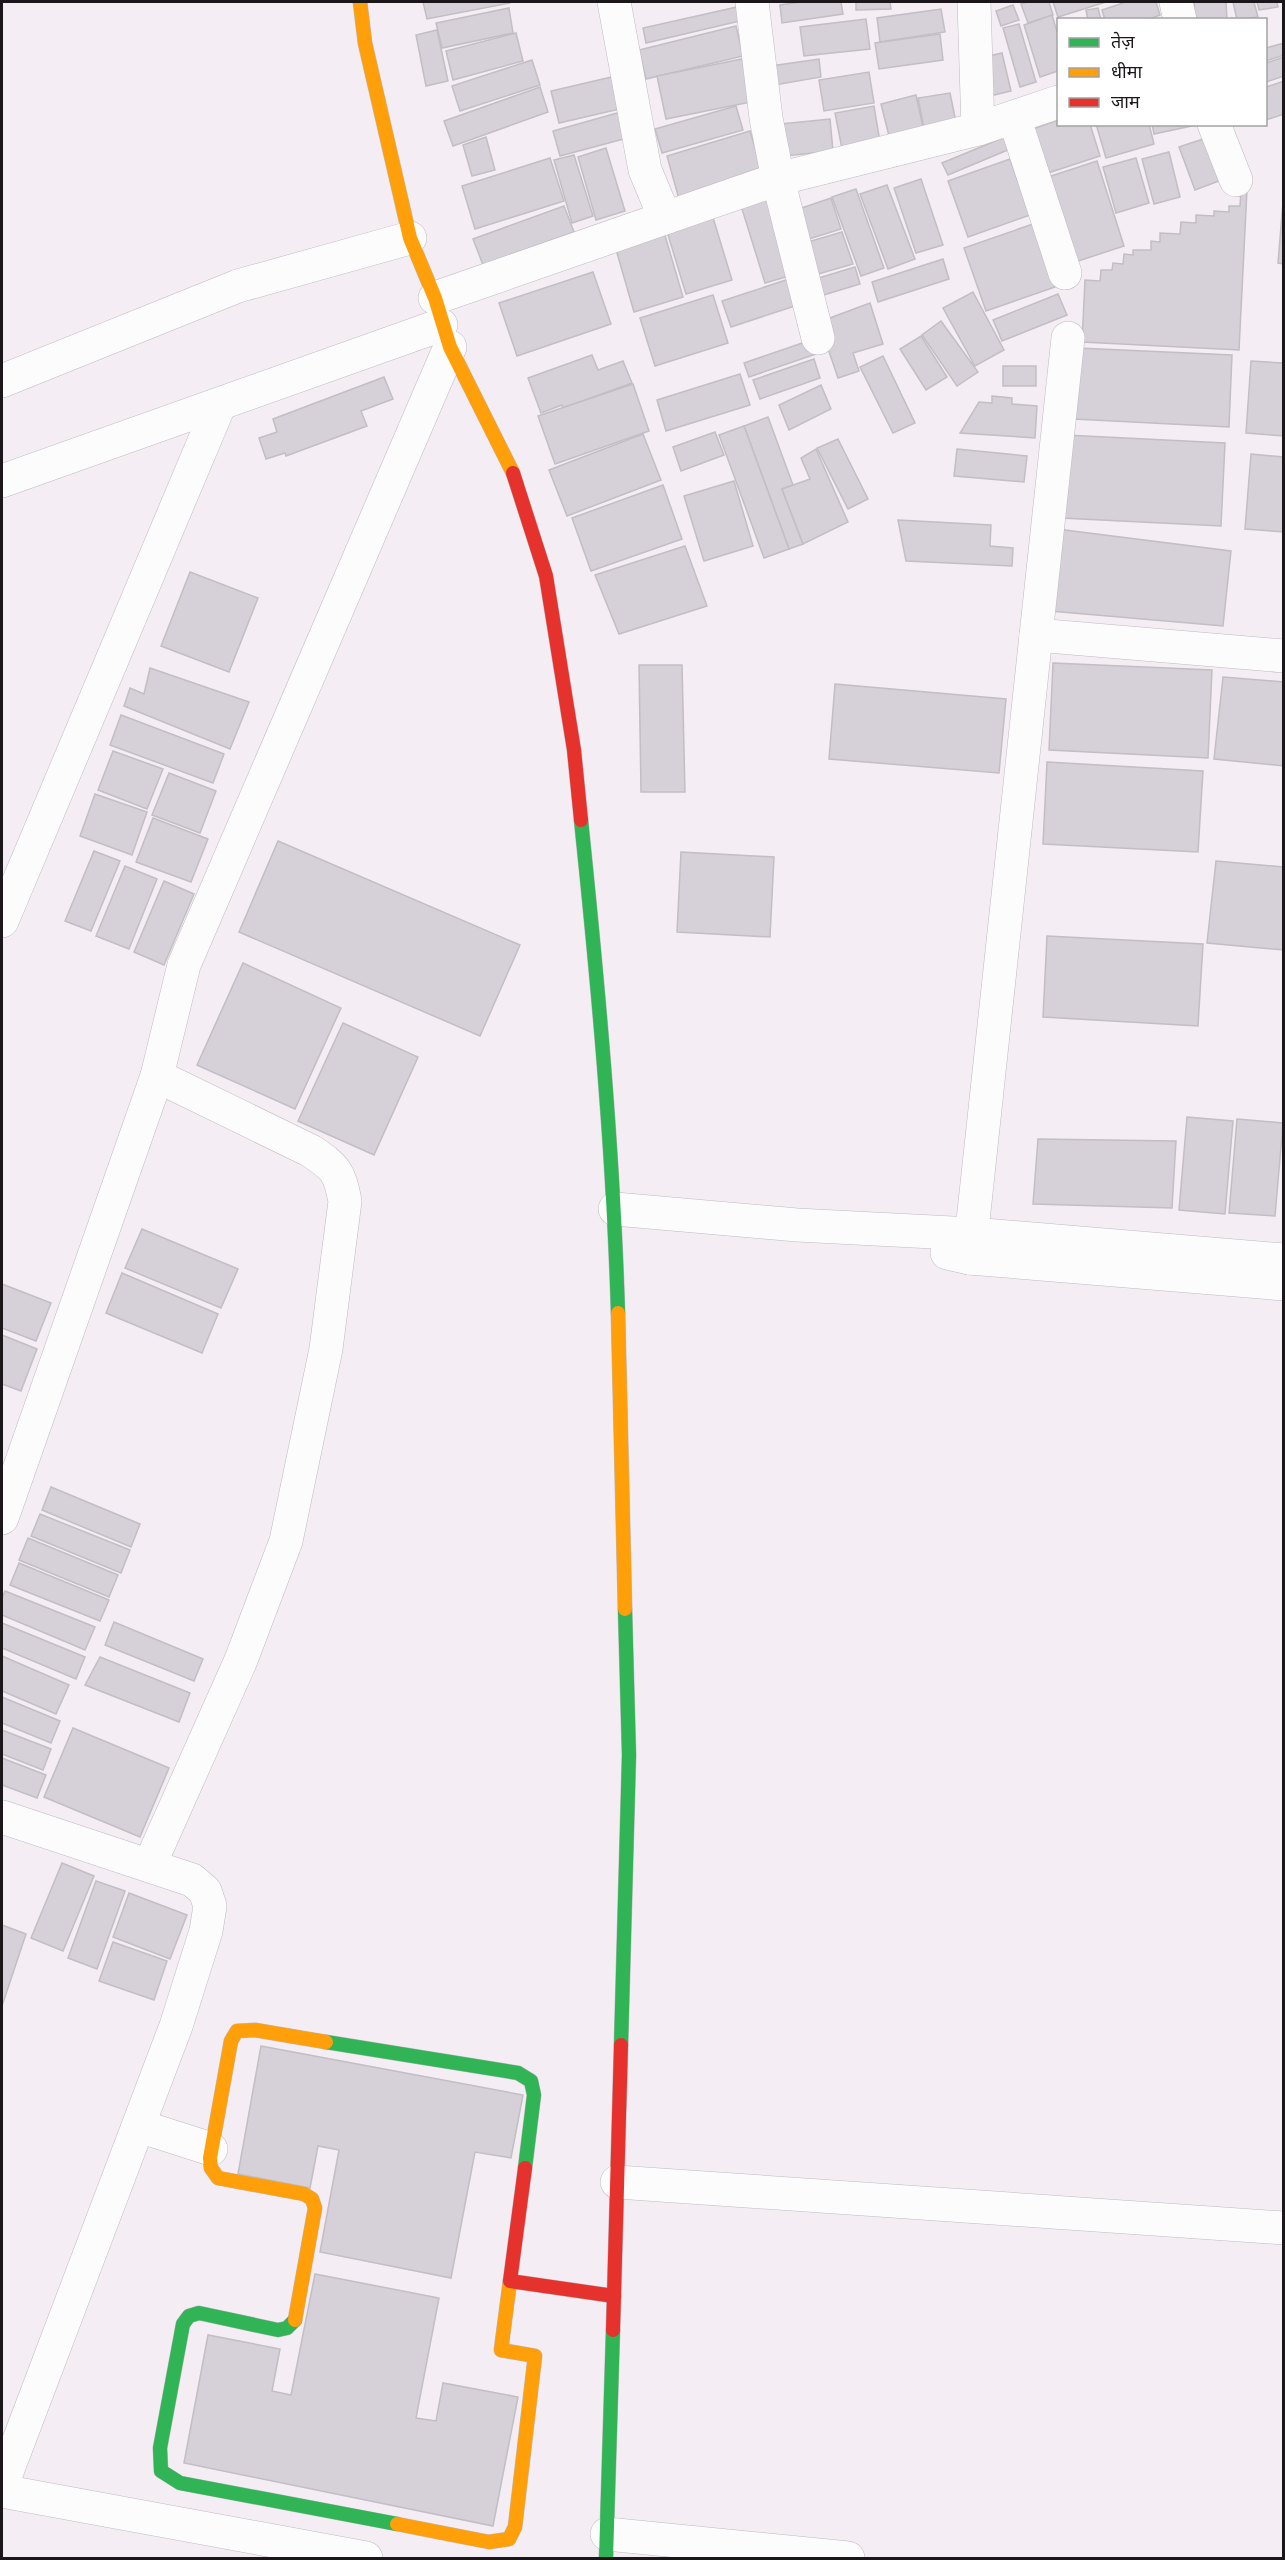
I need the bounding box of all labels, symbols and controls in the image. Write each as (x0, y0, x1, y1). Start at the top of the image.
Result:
legend (1057, 18, 1267, 126)
text: तेज़ (1111, 29, 1135, 53)
text: धीमा (1111, 59, 1142, 83)
text: जाम (1111, 89, 1141, 113)

